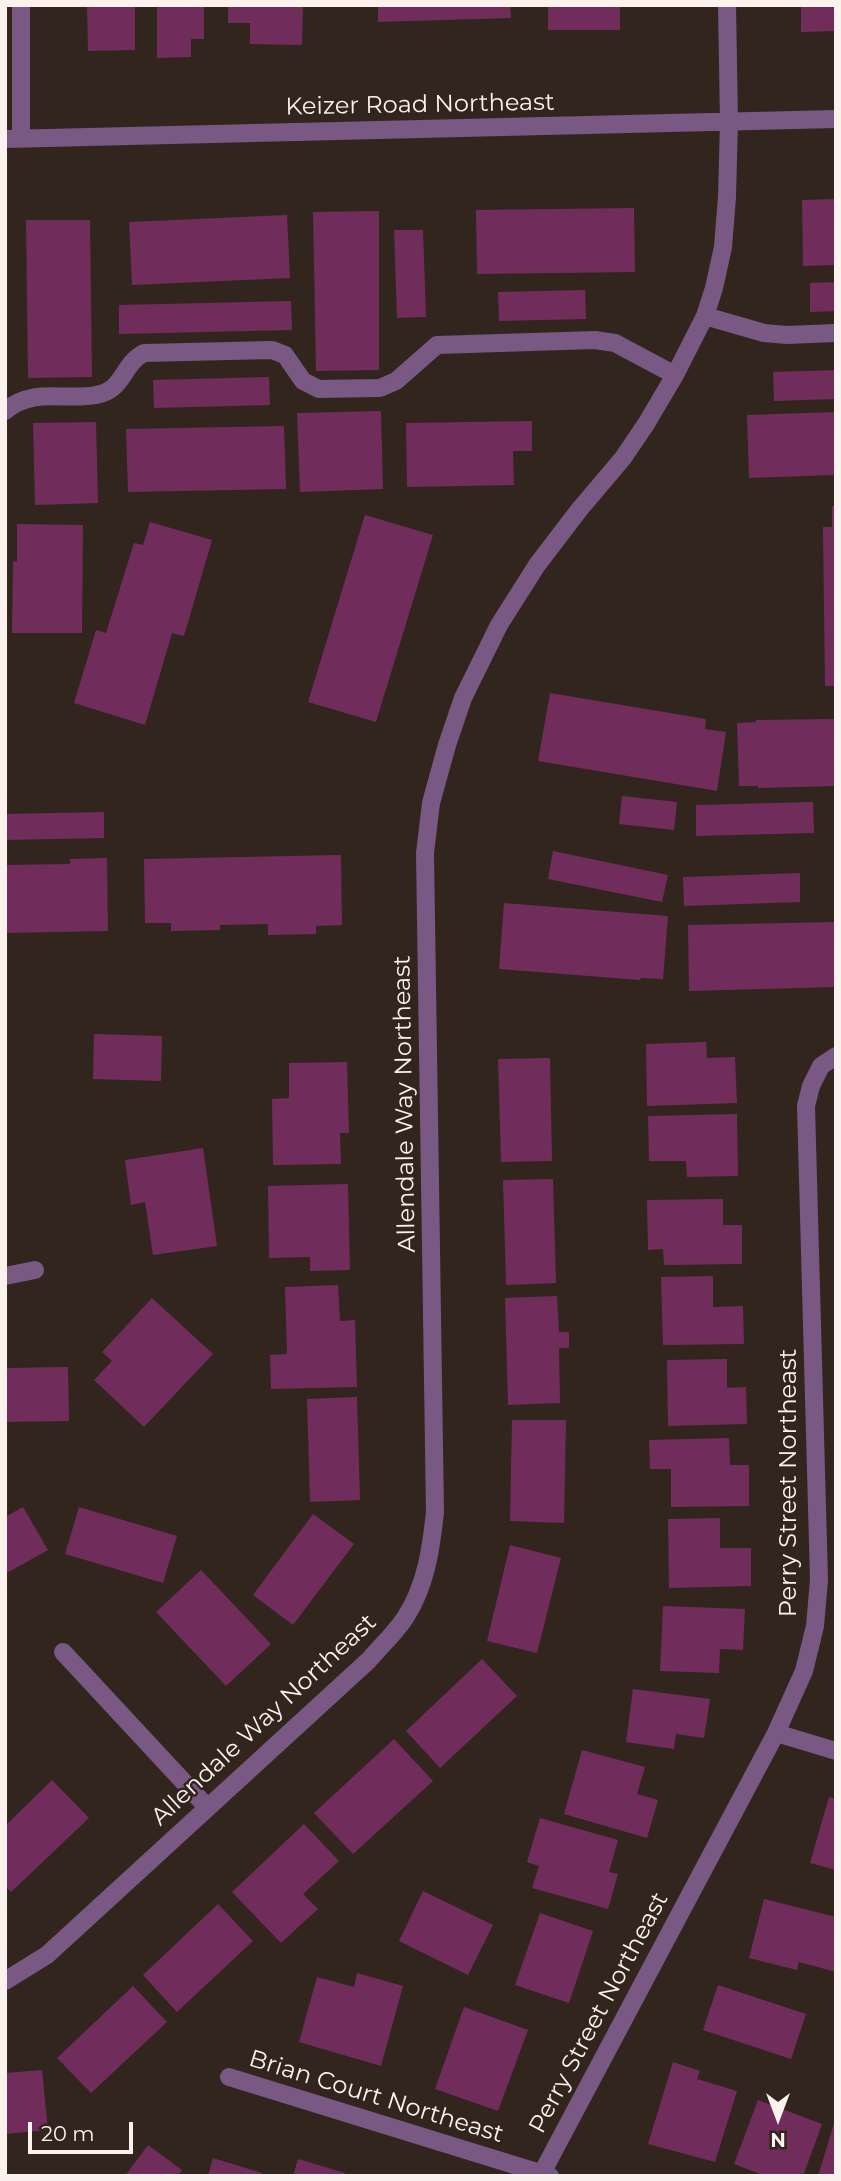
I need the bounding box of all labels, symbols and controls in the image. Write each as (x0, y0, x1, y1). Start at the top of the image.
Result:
street label: Keizer Road Northeast (285, 88, 555, 122)
street label: Allendale Way Northeast (388, 955, 422, 1253)
street label: Perry Street Northeast (775, 1349, 803, 1617)
street label: Allendale Way Northeast (146, 1608, 382, 1832)
street label: Perry Street Northeast (523, 1888, 675, 2138)
street label: Brian Court Northeast (245, 2045, 507, 2149)
north arrow (743, 2083, 813, 2153)
scale bar (32, 2108, 136, 2152)
text: 20 m (41, 2121, 95, 2146)
text: N (770, 2128, 786, 2151)

